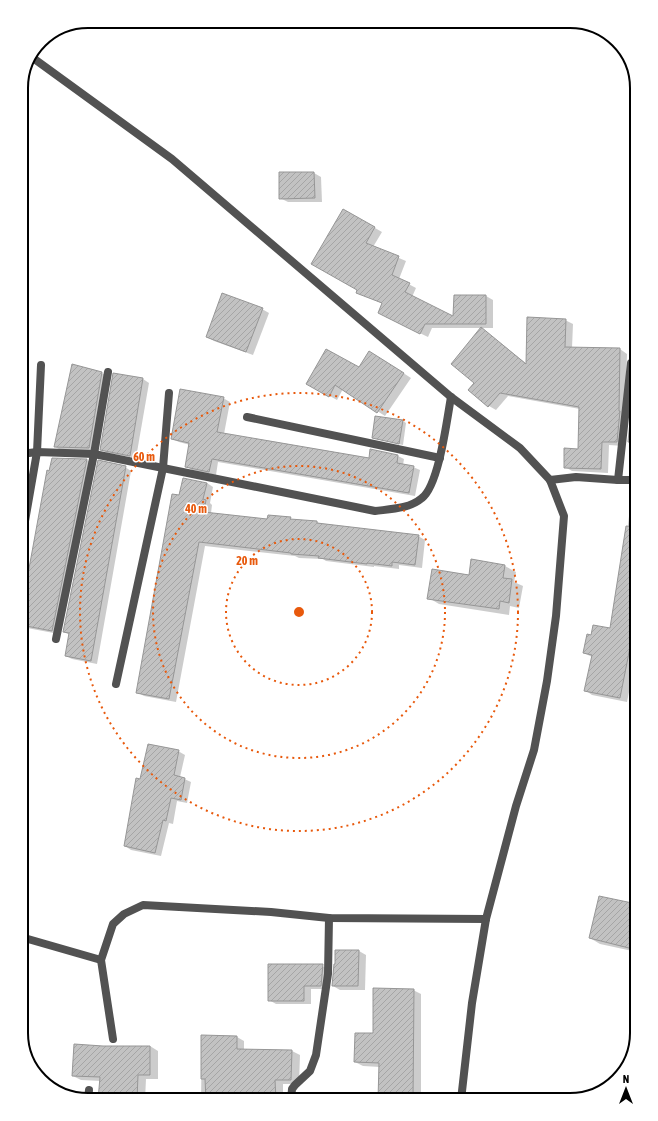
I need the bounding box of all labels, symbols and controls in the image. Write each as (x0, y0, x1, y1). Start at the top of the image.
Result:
text: 60 m (133, 450, 155, 464)
text: 40 m (184, 502, 207, 516)
text: 20 m (236, 554, 258, 568)
centre of rings (292, 605, 306, 619)
north arrow (606, 1069, 646, 1109)
text: N (623, 1073, 629, 1085)

